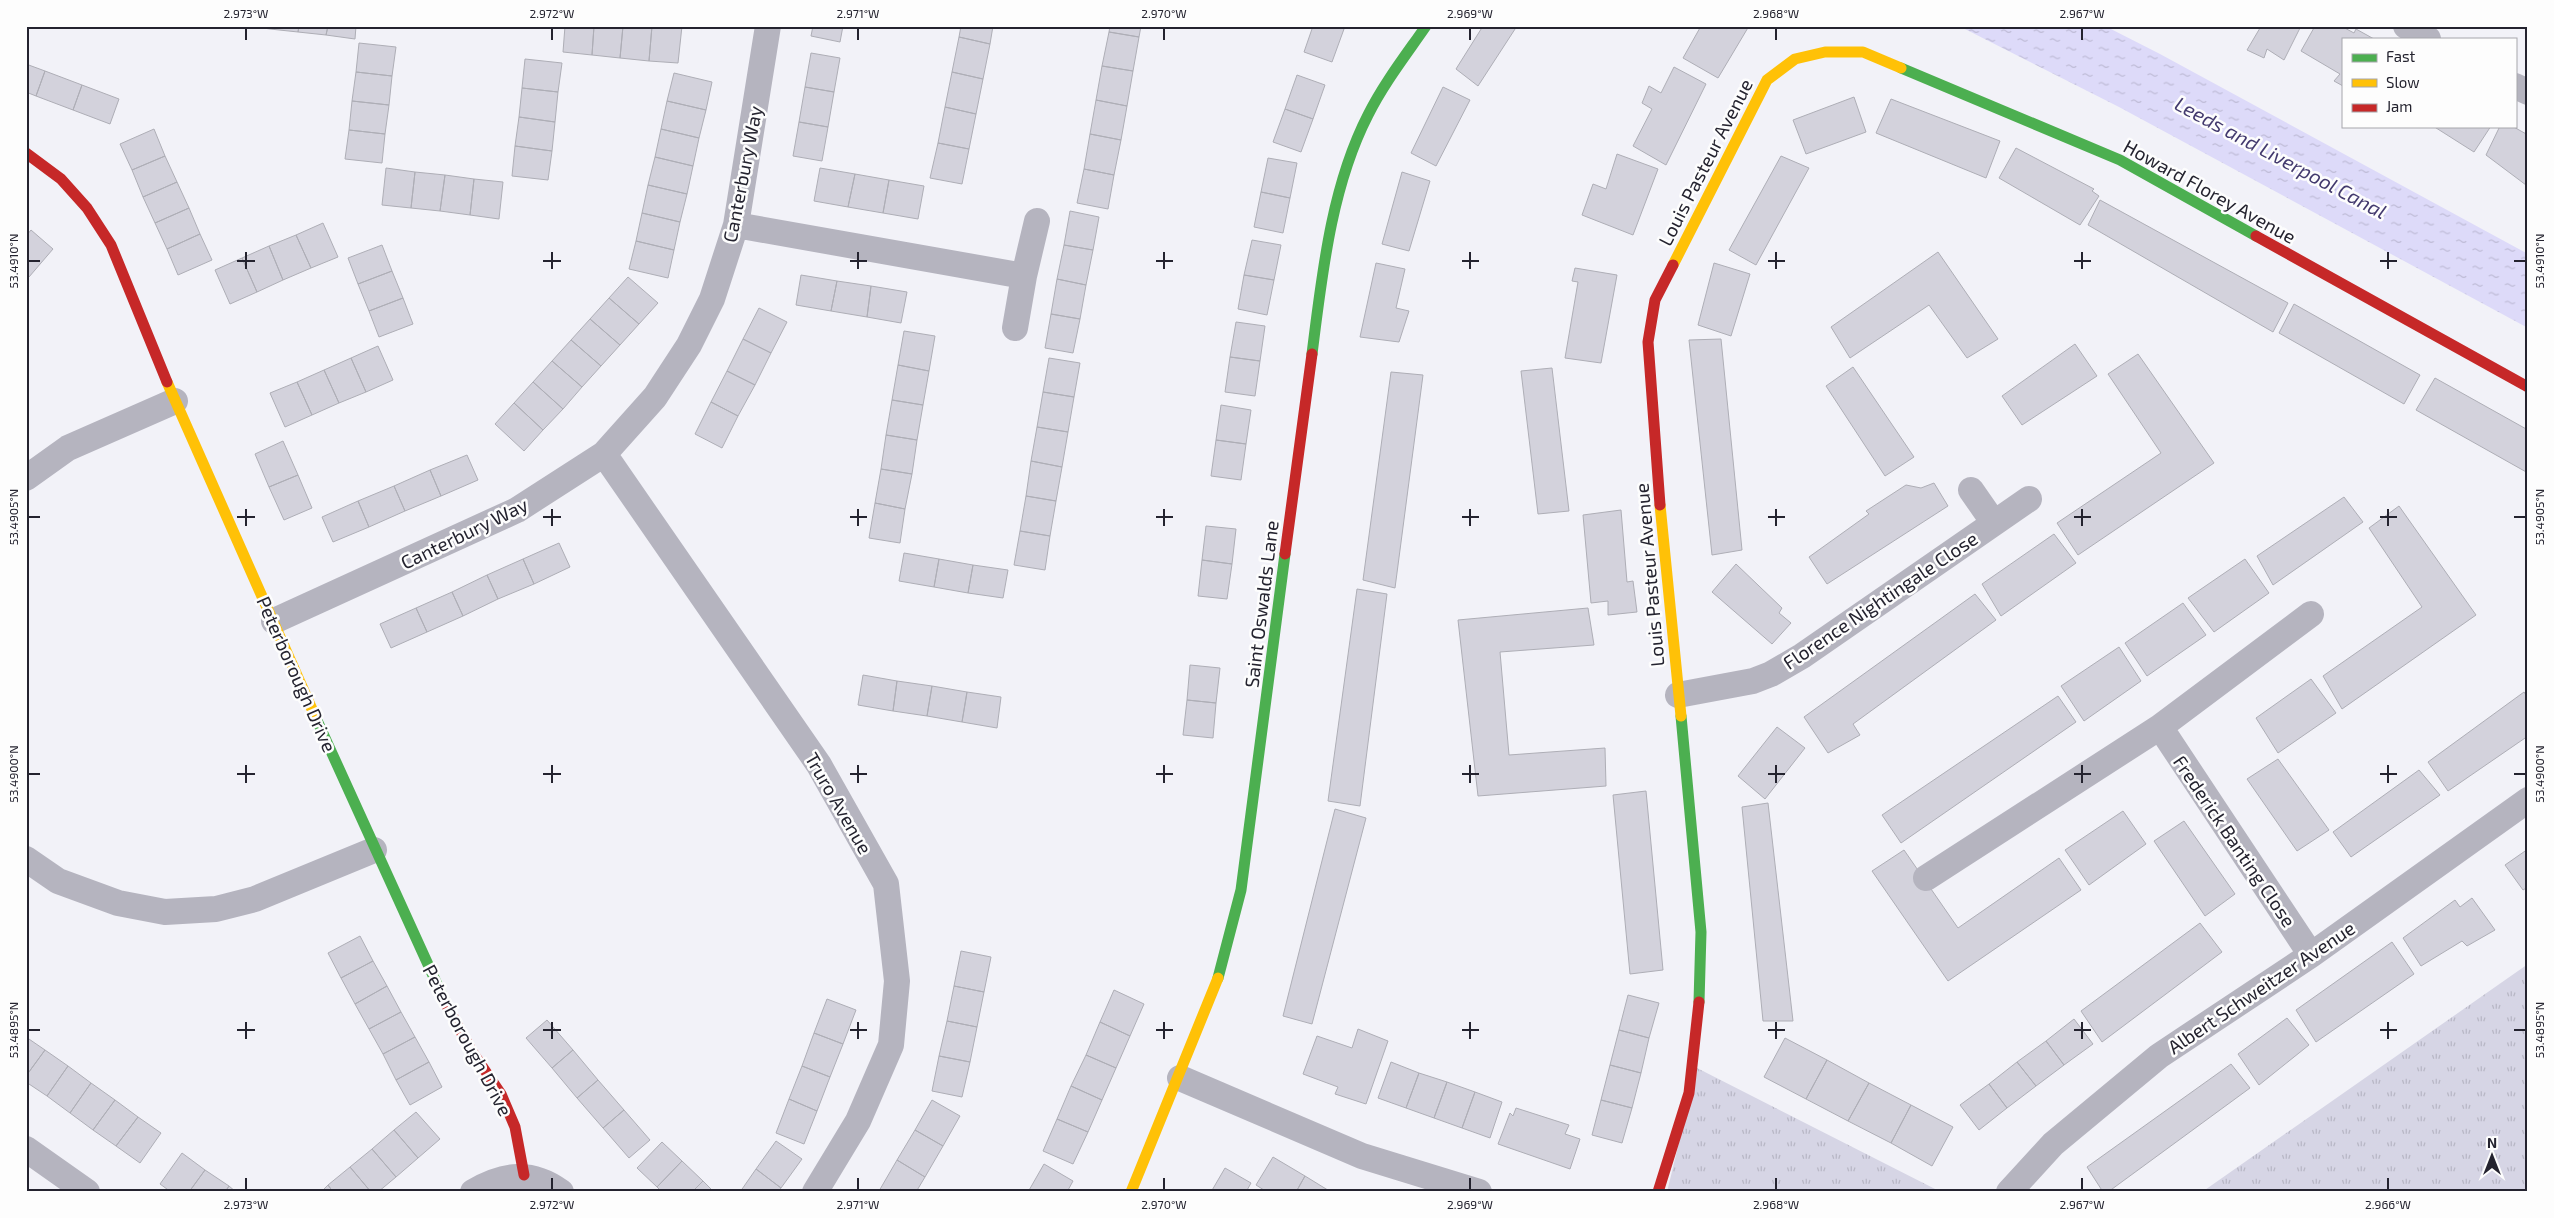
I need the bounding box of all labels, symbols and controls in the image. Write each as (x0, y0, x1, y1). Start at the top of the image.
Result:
text: 2.973°W (224, 6, 268, 20)
text: 2.972°W (530, 6, 574, 20)
text: 2.971°W (836, 6, 880, 20)
text: 2.970°W (1141, 6, 1187, 20)
text: 2.969°W (1447, 6, 1493, 20)
text: 2.968°W (1753, 6, 1799, 20)
text: 2.967°W (2059, 6, 2105, 20)
legend (2342, 38, 2516, 128)
text: Fast (2386, 47, 2416, 65)
text: Slow (2386, 73, 2420, 91)
street label: Louis Pasteur Avenue (1653, 75, 1757, 249)
water label: Leeds and Liverpool Canal (2171, 91, 2391, 223)
text: Jam (2386, 97, 2412, 115)
street label: Canterbury Way (717, 104, 767, 244)
street label: Howard Florey Avenue (2120, 134, 2300, 248)
text: 53.4910°N (6, 234, 20, 288)
text: 53.4910°N (2532, 234, 2546, 288)
street label: Louis Pasteur Avenue (1630, 482, 1668, 668)
text: 53.4905°N (6, 489, 20, 545)
text: 53.4905°N (2532, 489, 2546, 545)
street label: Canterbury Way (397, 492, 531, 574)
street label: Saint Oswalds Lane (1239, 519, 1283, 689)
street label: Florence Nightingale Close (1778, 526, 1982, 674)
street label: Peterborough Drive (252, 593, 342, 755)
text: 53.4900°N (6, 745, 20, 803)
text: 53.4900°N (2532, 745, 2546, 803)
street label: Truro Avenue (801, 748, 877, 858)
street label: Frederick Banting Close (2169, 751, 2301, 931)
street label: Albert Schweitzer Avenue (2163, 916, 2359, 1058)
street label: Peterborough Drive (418, 960, 518, 1120)
text: 53.4895°N (6, 1002, 20, 1058)
text: 53.4895°N (2532, 1002, 2546, 1058)
north arrow (2466, 1130, 2516, 1180)
text: N (2487, 1134, 2497, 1151)
text: 2.973°W (224, 1197, 268, 1211)
text: 2.972°W (530, 1197, 574, 1211)
text: 2.971°W (836, 1197, 880, 1211)
text: 2.970°W (1141, 1197, 1187, 1211)
text: 2.969°W (1447, 1197, 1493, 1211)
text: 2.968°W (1753, 1197, 1799, 1211)
text: 2.967°W (2059, 1197, 2105, 1211)
text: 2.966°W (2365, 1197, 2411, 1211)

